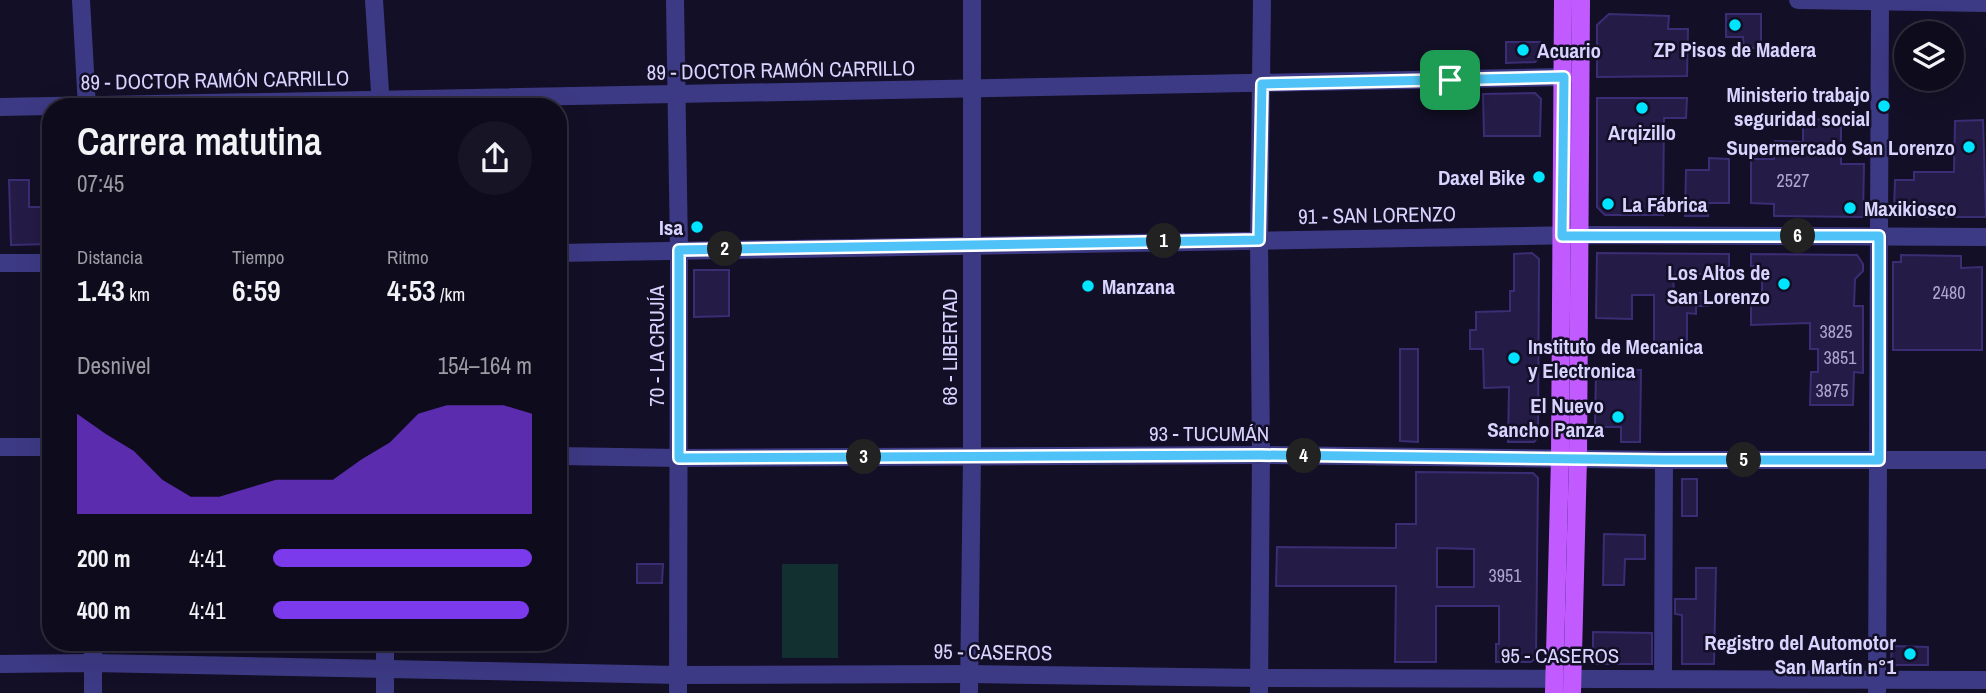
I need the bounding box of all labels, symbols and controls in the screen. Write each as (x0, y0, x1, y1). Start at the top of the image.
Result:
marker: ZP Pisos de Madera (1727, 17, 1743, 33)
map controls (1894, 21, 1964, 91)
button: layers (1894, 21, 1964, 91)
place label: ZP Pisos de Madera (1654, 35, 1817, 64)
place label: Acuario (1537, 36, 1601, 65)
marker: Acuario (1515, 42, 1531, 58)
pin (1420, 50, 1480, 110)
street label: 89 - DOCTOR RAMÓN CARRILLO (646, 53, 916, 87)
icon: arrive (1431, 61, 1469, 99)
street label: 89 - DOCTOR RAMÓN CARRILLO (80, 63, 350, 97)
place label: Ministerio trabajo seguridad social (1726, 80, 1870, 133)
marker: Ministerio trabajo seguridad social (1876, 98, 1892, 114)
marker: Arqizillo (1634, 100, 1650, 116)
text: Carrera matutina (77, 116, 322, 167)
place label: Arqizillo (1608, 118, 1676, 147)
button: share (458, 121, 532, 195)
place label: Supermercado San Lorenzo (1726, 133, 1955, 162)
marker: Supermercado San Lorenzo (1961, 139, 1977, 155)
place label: Daxel Bike (1438, 163, 1525, 192)
text: 07:45 (77, 168, 124, 199)
house number: 2527 (1777, 168, 1809, 193)
marker: Daxel Bike (1531, 169, 1547, 185)
place label: La Fábrica (1622, 190, 1708, 219)
place label: Maxikiosco (1864, 194, 1957, 223)
marker: La Fábrica (1600, 196, 1616, 212)
street label: 91 - SAN LORENZO (1298, 199, 1456, 231)
marker: Maxikiosco (1842, 200, 1858, 216)
place label: Isa (659, 213, 683, 242)
pin: 6 (1780, 218, 1815, 254)
marker: Isa (689, 219, 705, 235)
text: 6 (1793, 222, 1802, 248)
pin: 1 (1146, 224, 1182, 258)
text: 1 (1159, 227, 1168, 253)
pin: 2 (708, 232, 742, 266)
text: 2 (720, 235, 729, 261)
text: Distancia (77, 244, 143, 270)
text: Tiempo (232, 244, 284, 270)
text: Ritmo (387, 244, 429, 270)
place label: Los Altos de San Lorenzo (1667, 258, 1770, 311)
text: 1.43 (77, 270, 125, 310)
text: 6:59 (232, 270, 281, 310)
text: 4:53 (387, 270, 436, 310)
place label: Manzana (1102, 272, 1175, 301)
marker: Los Altos de San Lorenzo (1776, 276, 1792, 292)
marker: Manzana (1080, 278, 1096, 294)
house number: 2480 (1933, 280, 1965, 305)
text: km (125, 281, 150, 307)
text: /km (436, 281, 465, 307)
street label: 70 - LA CRUJÍA (642, 285, 671, 407)
street label: 68 - LIBERTAD (935, 288, 964, 406)
house number: 3825 (1820, 319, 1852, 344)
place label: Instituto de Mecanica y Electronica (1528, 332, 1704, 385)
house number: 3851 (1824, 345, 1857, 370)
text: Desnivel (77, 350, 150, 381)
text: 154–164 m (438, 350, 532, 381)
marker: Instituto de Mecanica y Electronica (1506, 350, 1522, 366)
house number: 3875 (1816, 378, 1848, 403)
place label: El Nuevo Sancho Panza (1487, 391, 1604, 444)
marker: El Nuevo Sancho Panza (1610, 409, 1626, 425)
street label: 93 - TUCUMÁN (1149, 419, 1269, 448)
pin: 4 (1286, 438, 1322, 474)
pin: 3 (846, 440, 882, 475)
text: 4 (1299, 442, 1308, 468)
pin: 5 (1726, 442, 1762, 477)
text: 3 (859, 443, 868, 469)
text: 5 (1739, 446, 1748, 472)
text: 200 m (77, 543, 130, 574)
text: 4:41 (189, 543, 226, 574)
house number: 3951 (1489, 563, 1522, 588)
text: 400 m (77, 595, 130, 626)
text: 4:41 (189, 595, 226, 626)
place label: Registro del Automotor San Martín n°1 (1704, 628, 1896, 681)
street label: 95 - CASEROS (933, 636, 1053, 668)
street label: 95 - CASEROS (1501, 641, 1619, 670)
marker: Registro del Automotor San Martín n°1 (1902, 646, 1918, 662)

